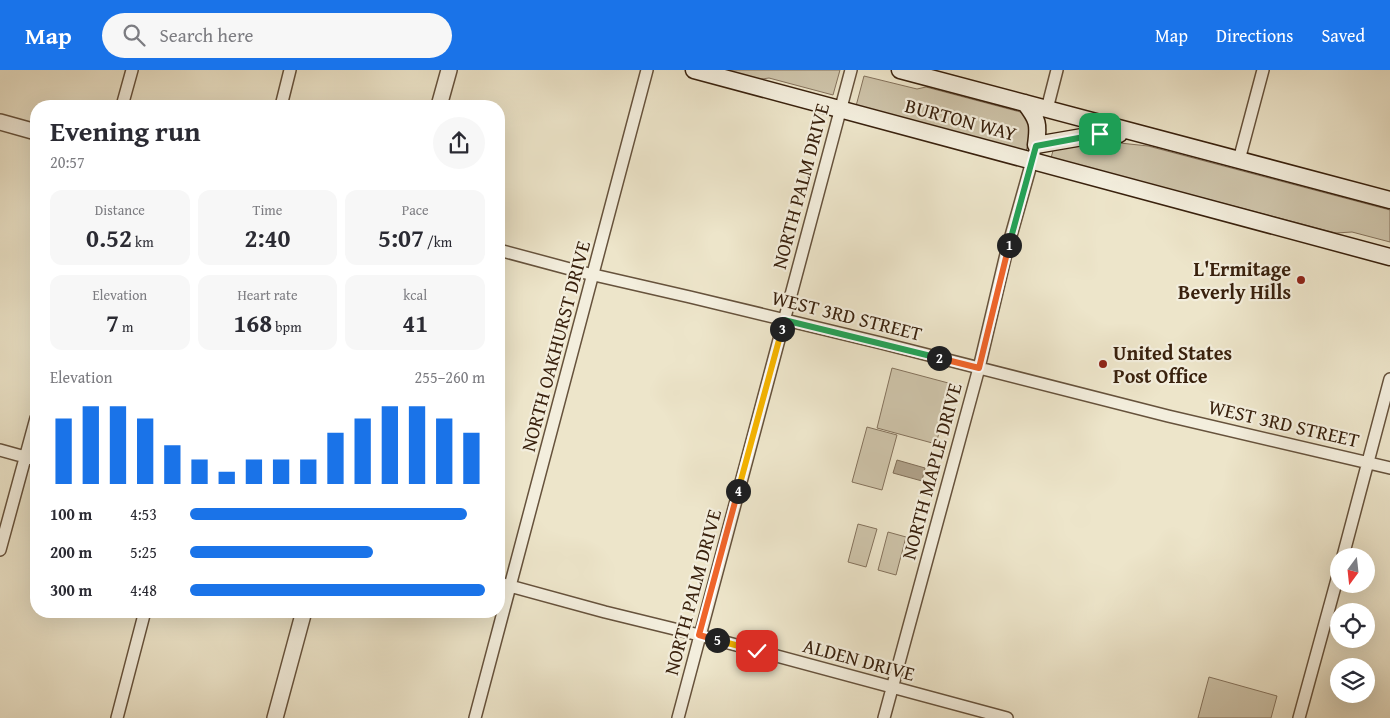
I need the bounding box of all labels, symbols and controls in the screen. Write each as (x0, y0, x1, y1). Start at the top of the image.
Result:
search box (102, 13, 452, 58)
text: Map (25, 18, 72, 53)
icon: search (120, 21, 148, 49)
text: Search here (160, 21, 253, 49)
text: Map (1155, 22, 1188, 49)
text: Directions (1216, 22, 1293, 49)
text: Saved (1321, 22, 1365, 49)
street label: BURTON WAY (902, 90, 1020, 148)
street label: NORTH PALM DRIVE (764, 100, 836, 272)
text: Evening run (50, 110, 201, 151)
pin (1079, 113, 1121, 155)
button: share (433, 117, 485, 169)
icon: arrive (1086, 120, 1114, 148)
text: 20:57 (50, 150, 85, 174)
text: Distance (95, 200, 145, 220)
text: Time (253, 200, 282, 220)
text: Pace (402, 200, 429, 220)
text: 0.52 (86, 220, 132, 256)
text: 2:40 (245, 220, 290, 256)
text: 5:07 (378, 220, 424, 256)
text: km (132, 232, 154, 252)
text: /km (424, 232, 452, 252)
pin: 1 (996, 232, 1022, 258)
text: 1 (1006, 235, 1013, 255)
street label: NORTH OAKHURST DRIVE (513, 237, 597, 455)
place label: L'Ermitage Beverly Hills (1178, 254, 1291, 306)
marker: L'Ermitage Beverly Hills (1295, 274, 1307, 286)
text: Elevation (92, 285, 147, 305)
text: Heart rate (237, 285, 298, 305)
text: kcal (403, 285, 427, 305)
street label: WEST 3RD STREET (769, 285, 925, 345)
text: 7 (106, 305, 119, 341)
text: 168 (233, 305, 272, 341)
text: 41 (402, 305, 428, 341)
pin: 3 (770, 316, 794, 342)
text: m (119, 317, 134, 337)
text: bpm (272, 317, 302, 337)
place label: United States Post Office (1113, 338, 1232, 390)
pin: 2 (926, 346, 952, 370)
text: 2 (936, 348, 943, 368)
marker: United States Post Office (1097, 358, 1109, 370)
text: Elevation (50, 365, 113, 389)
text: 255–260 m (415, 365, 485, 389)
street label: NORTH MAPLE DRIVE (893, 379, 969, 563)
street label: WEST 3RD STREET (1206, 392, 1362, 454)
pin: 4 (726, 478, 750, 504)
text: 4 (735, 481, 742, 501)
text: 100 m (50, 502, 92, 526)
text: 4:53 (130, 502, 157, 526)
street label: NORTH PALM DRIVE (656, 506, 728, 678)
text: 200 m (50, 540, 92, 564)
text: 5:25 (130, 540, 157, 564)
north arrow (1330, 548, 1375, 592)
map controls (1330, 548, 1375, 703)
text: 300 m (50, 578, 92, 602)
text: 4:48 (130, 578, 157, 602)
button: locate (1330, 603, 1375, 648)
pin: 5 (704, 628, 730, 652)
text: 5 (714, 630, 721, 650)
pin (736, 630, 778, 672)
street label: ALDEN DRIVE (800, 630, 918, 688)
icon: check (743, 637, 771, 665)
button: layers (1330, 658, 1375, 703)

